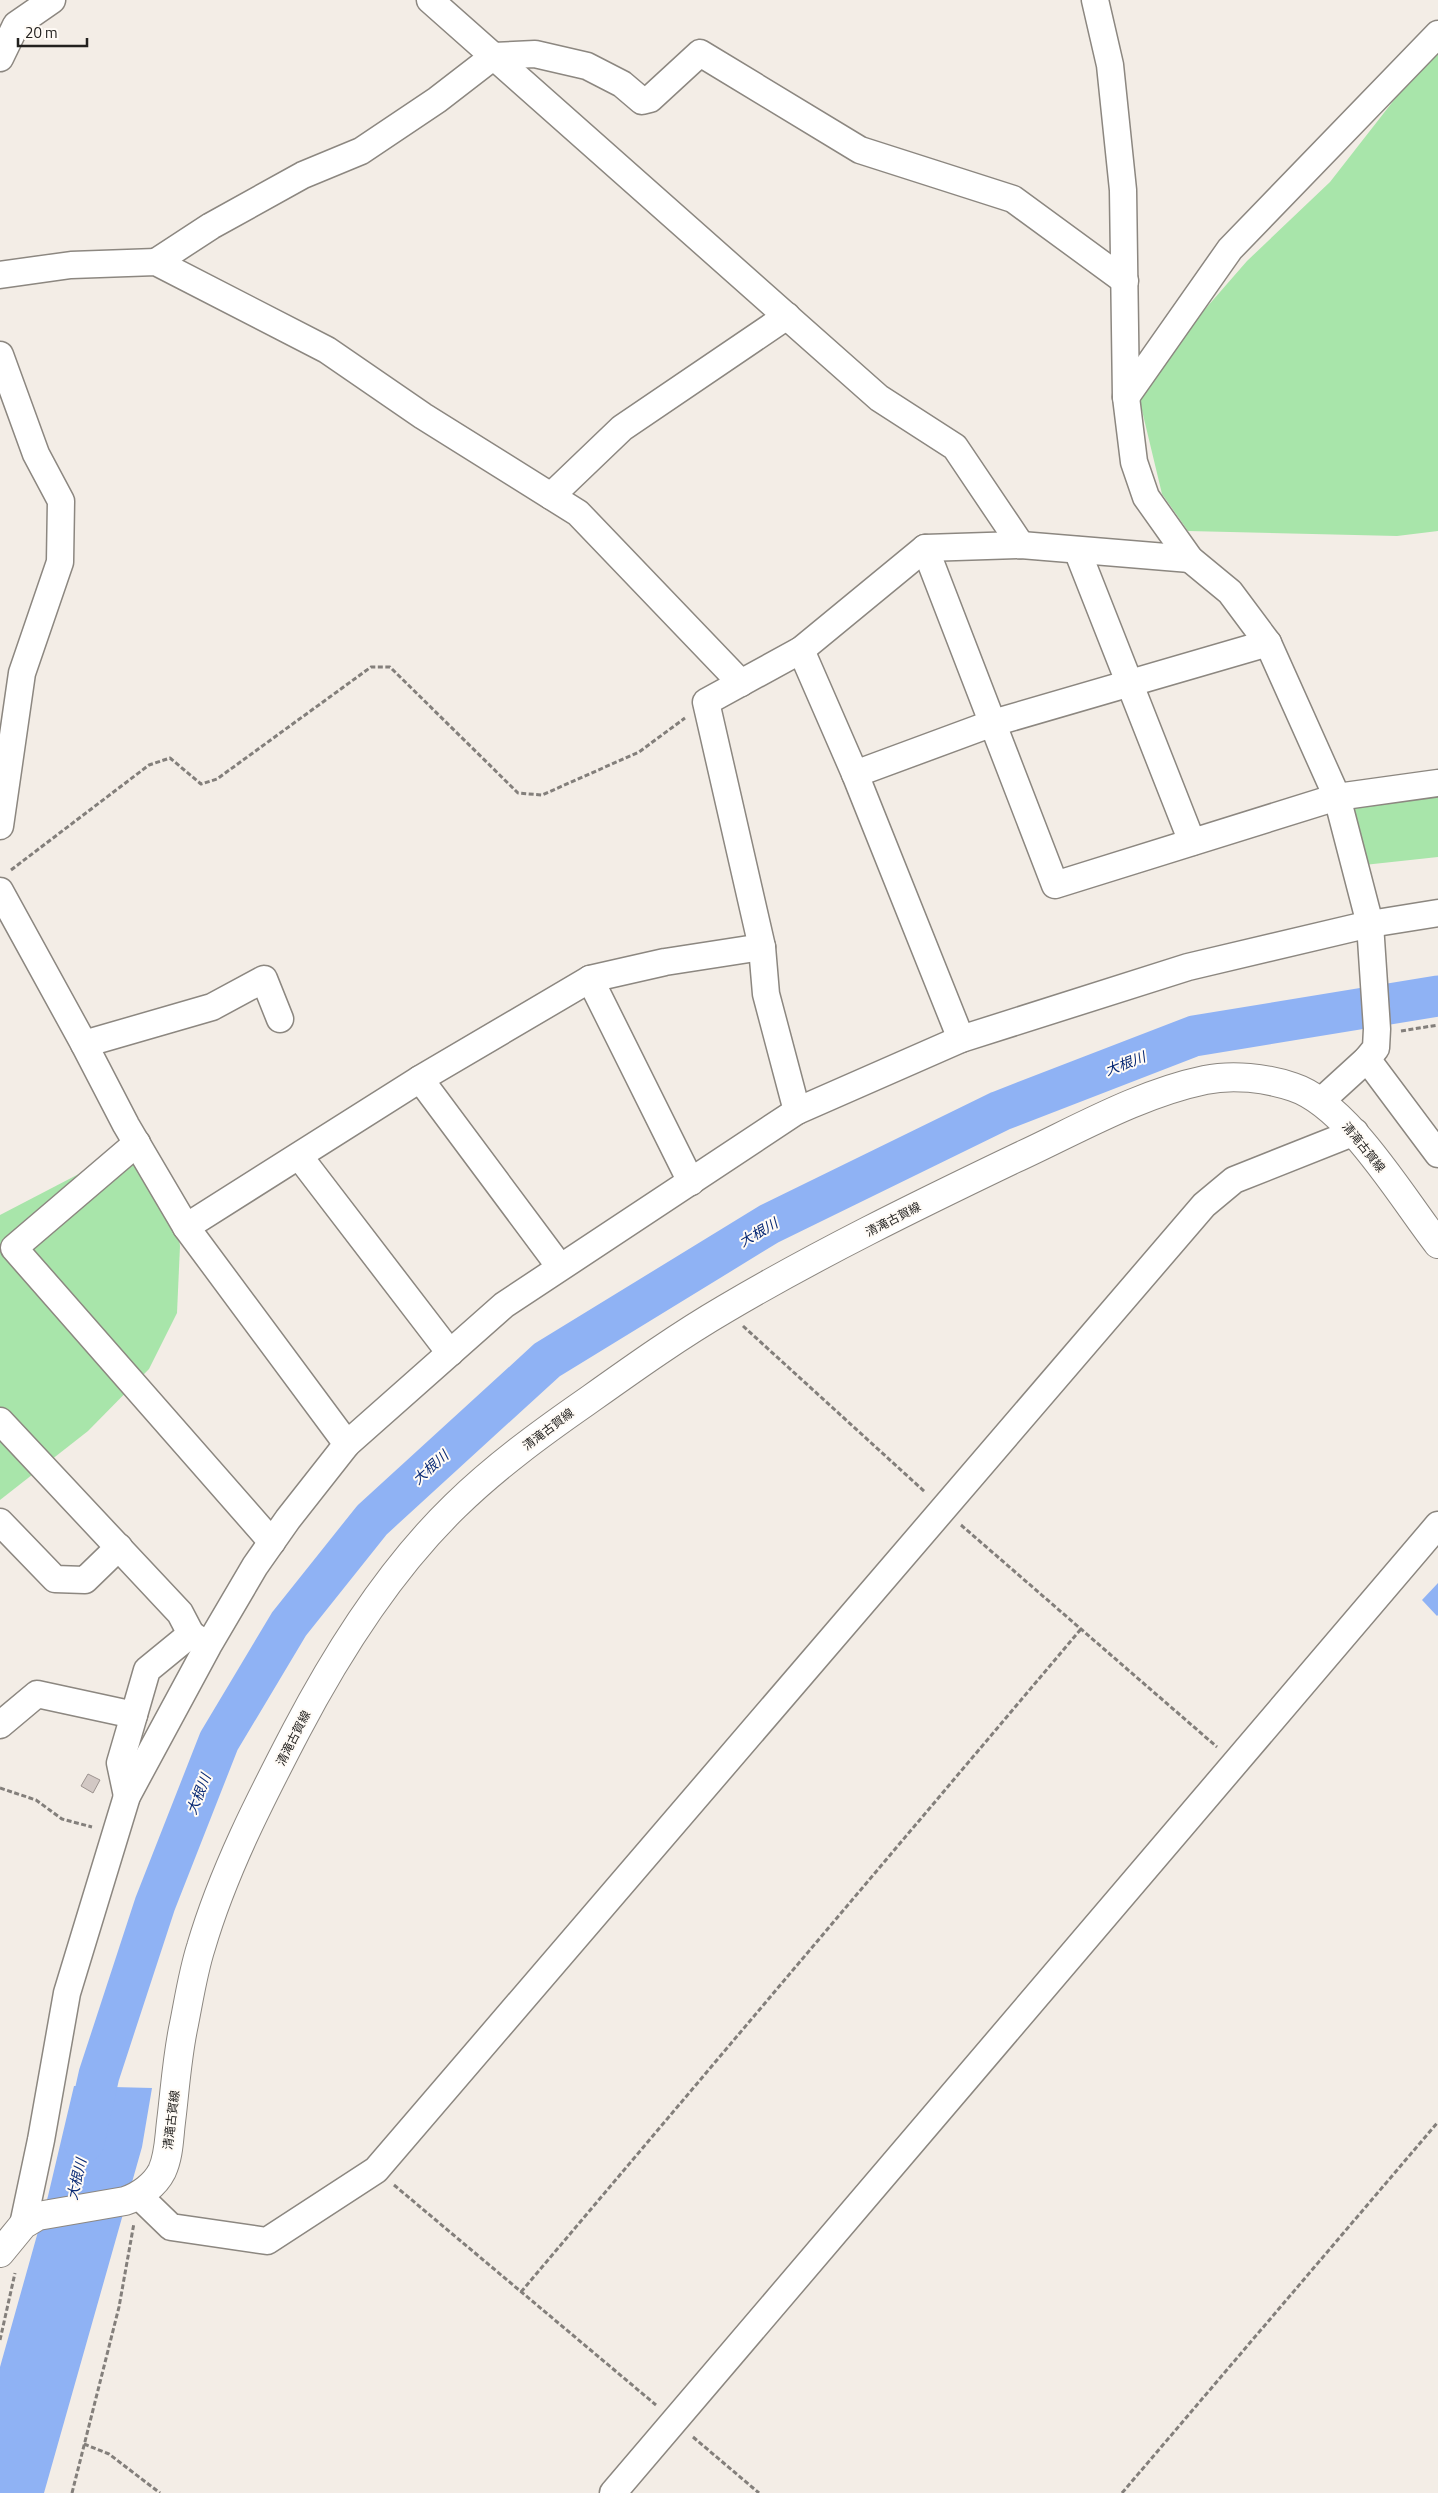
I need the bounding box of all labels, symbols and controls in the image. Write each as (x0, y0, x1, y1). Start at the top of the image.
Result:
scale bar (18, 15, 86, 47)
text: 20 m (25, 21, 58, 44)
water label: 大根川 (1102, 1045, 1150, 1080)
street label: 清滝古賀線 (1338, 1118, 1390, 1176)
street label: 清滝古賀線 (862, 1197, 924, 1241)
water label: 大根川 (735, 1211, 783, 1252)
street label: 清滝古賀線 (518, 1403, 578, 1455)
water label: 大根川 (407, 1444, 454, 1489)
street label: 清滝古賀線 (271, 1707, 315, 1769)
water label: 大根川 (181, 1769, 216, 1817)
street label: 清滝古賀線 (158, 2089, 184, 2151)
water label: 大根川 (61, 2154, 91, 2202)

